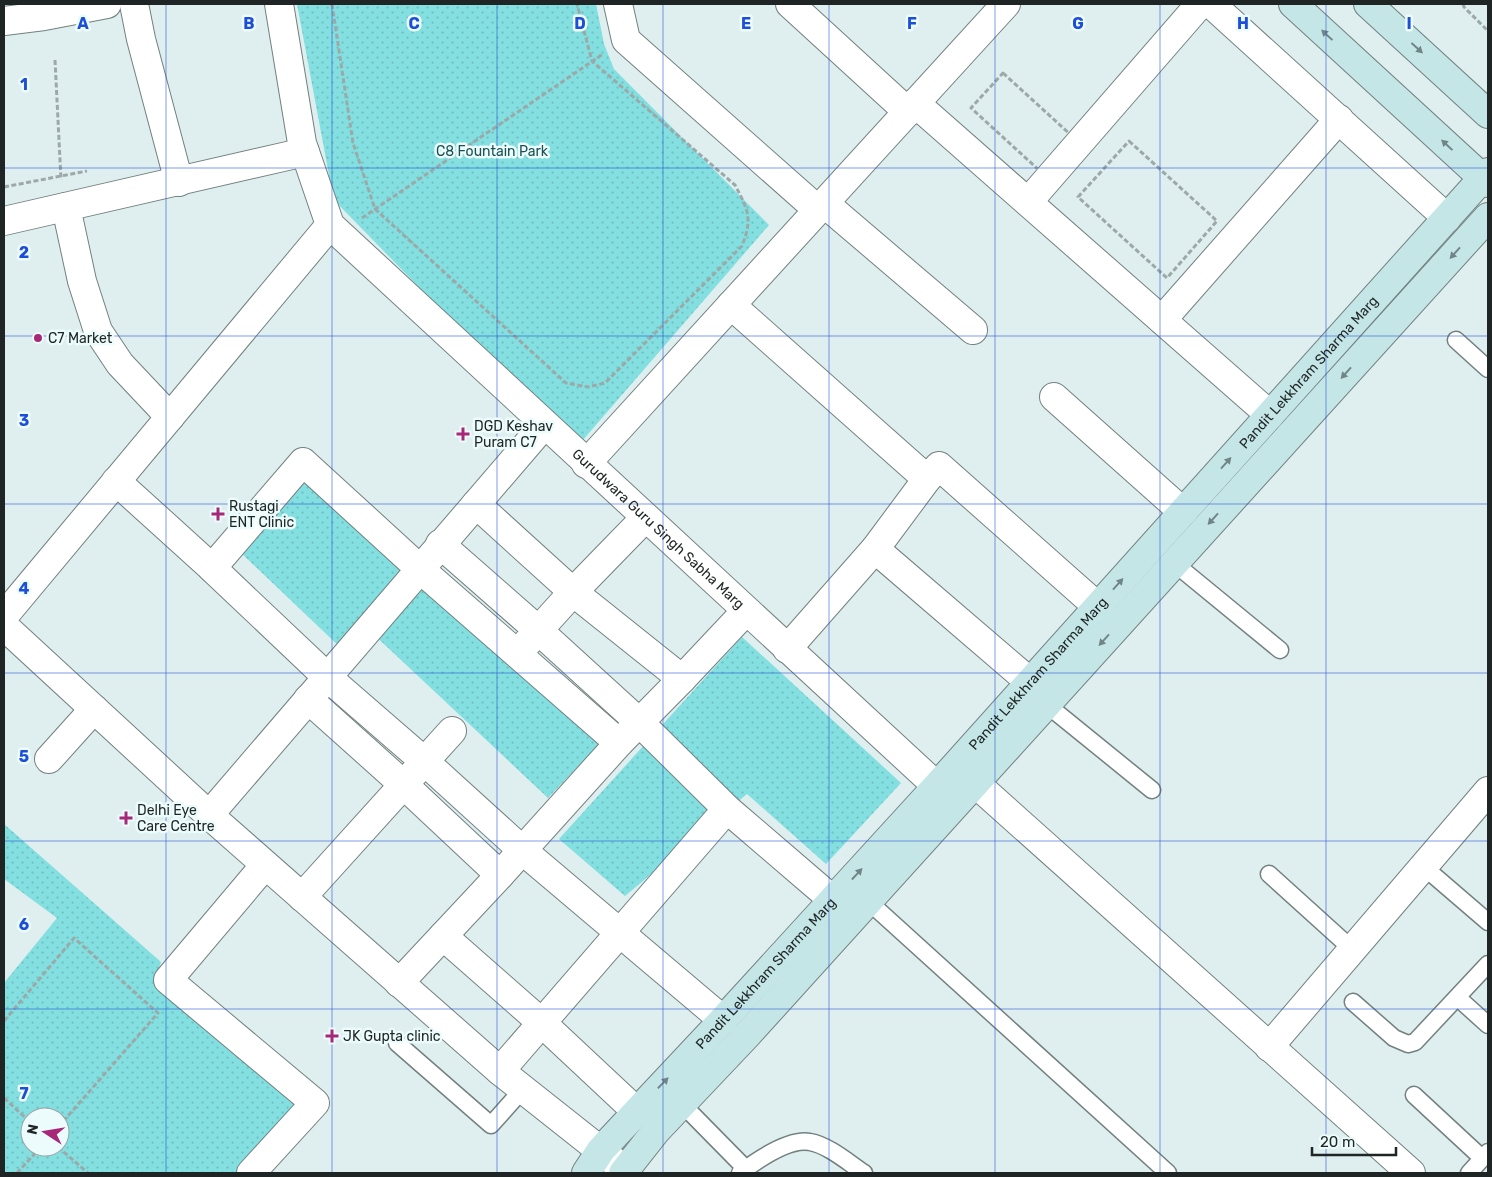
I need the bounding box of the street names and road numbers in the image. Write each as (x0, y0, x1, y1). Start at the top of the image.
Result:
street label: Pandit Lekkhram Sharma Marg (1236, 292, 1382, 452)
street label: Gurudwara Guru Singh Sabha Marg (569, 445, 748, 613)
street label: Pandit Lekkhram Sharma Marg (965, 594, 1111, 754)
street label: Pandit Lekkhram Sharma Marg (692, 894, 840, 1053)

